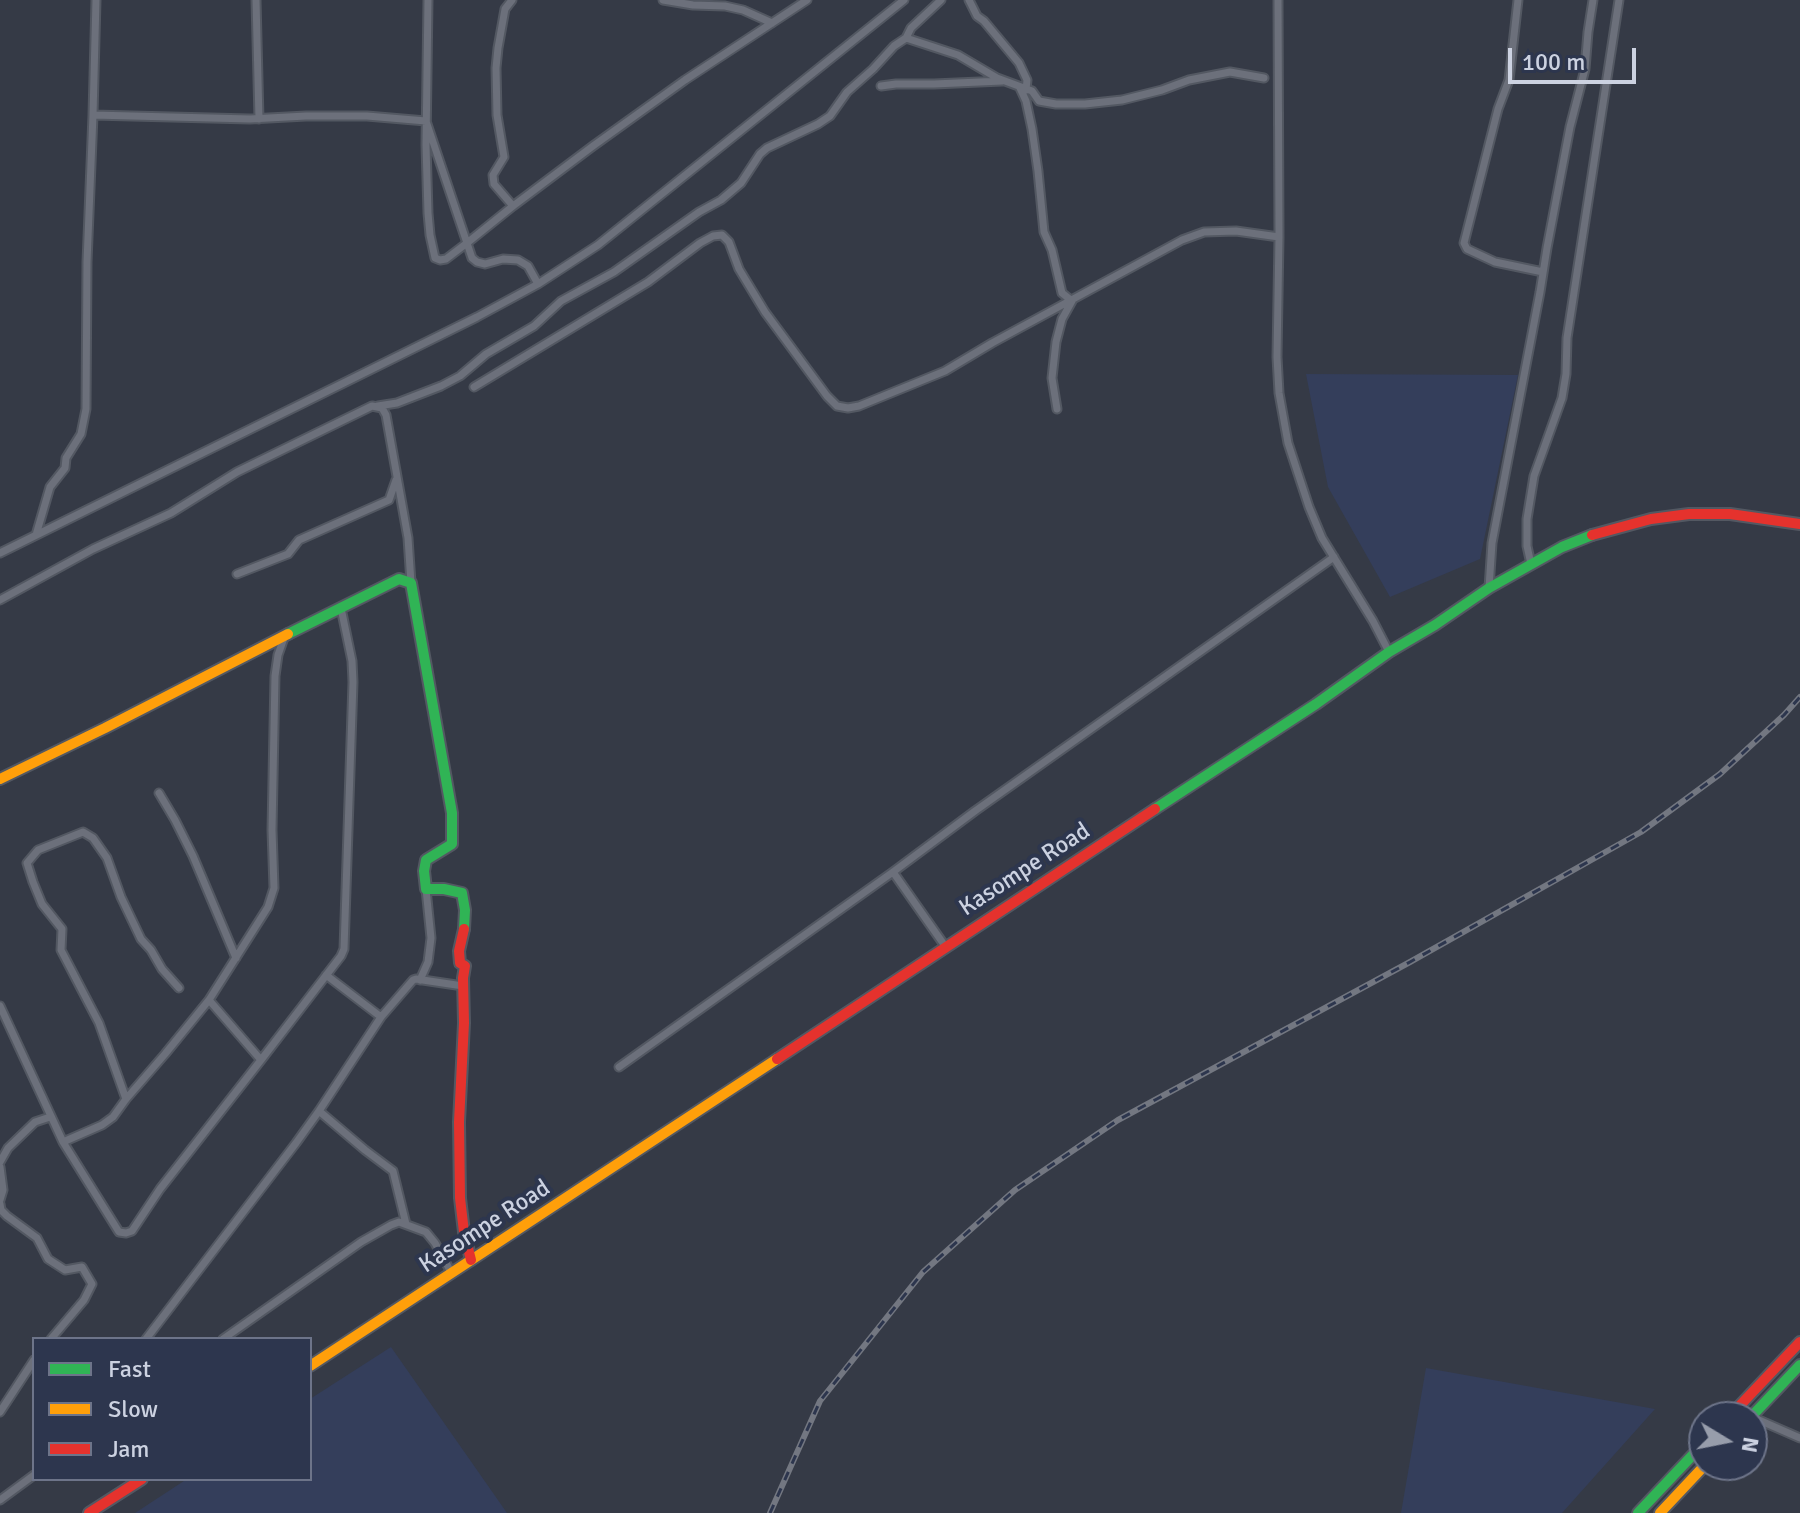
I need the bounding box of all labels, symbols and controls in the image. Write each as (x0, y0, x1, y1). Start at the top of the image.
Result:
scale bar (1512, 32, 1640, 82)
text: 100 m (1522, 47, 1585, 77)
street label: Kasompe Road (954, 817, 1096, 923)
street label: Kasompe Road (414, 1174, 556, 1280)
legend (32, 1337, 312, 1481)
text: Fast (108, 1354, 151, 1384)
text: Slow (108, 1394, 158, 1424)
north arrow (1688, 1401, 1768, 1481)
text: Jam (108, 1434, 149, 1464)
text: N (1736, 1435, 1765, 1455)

